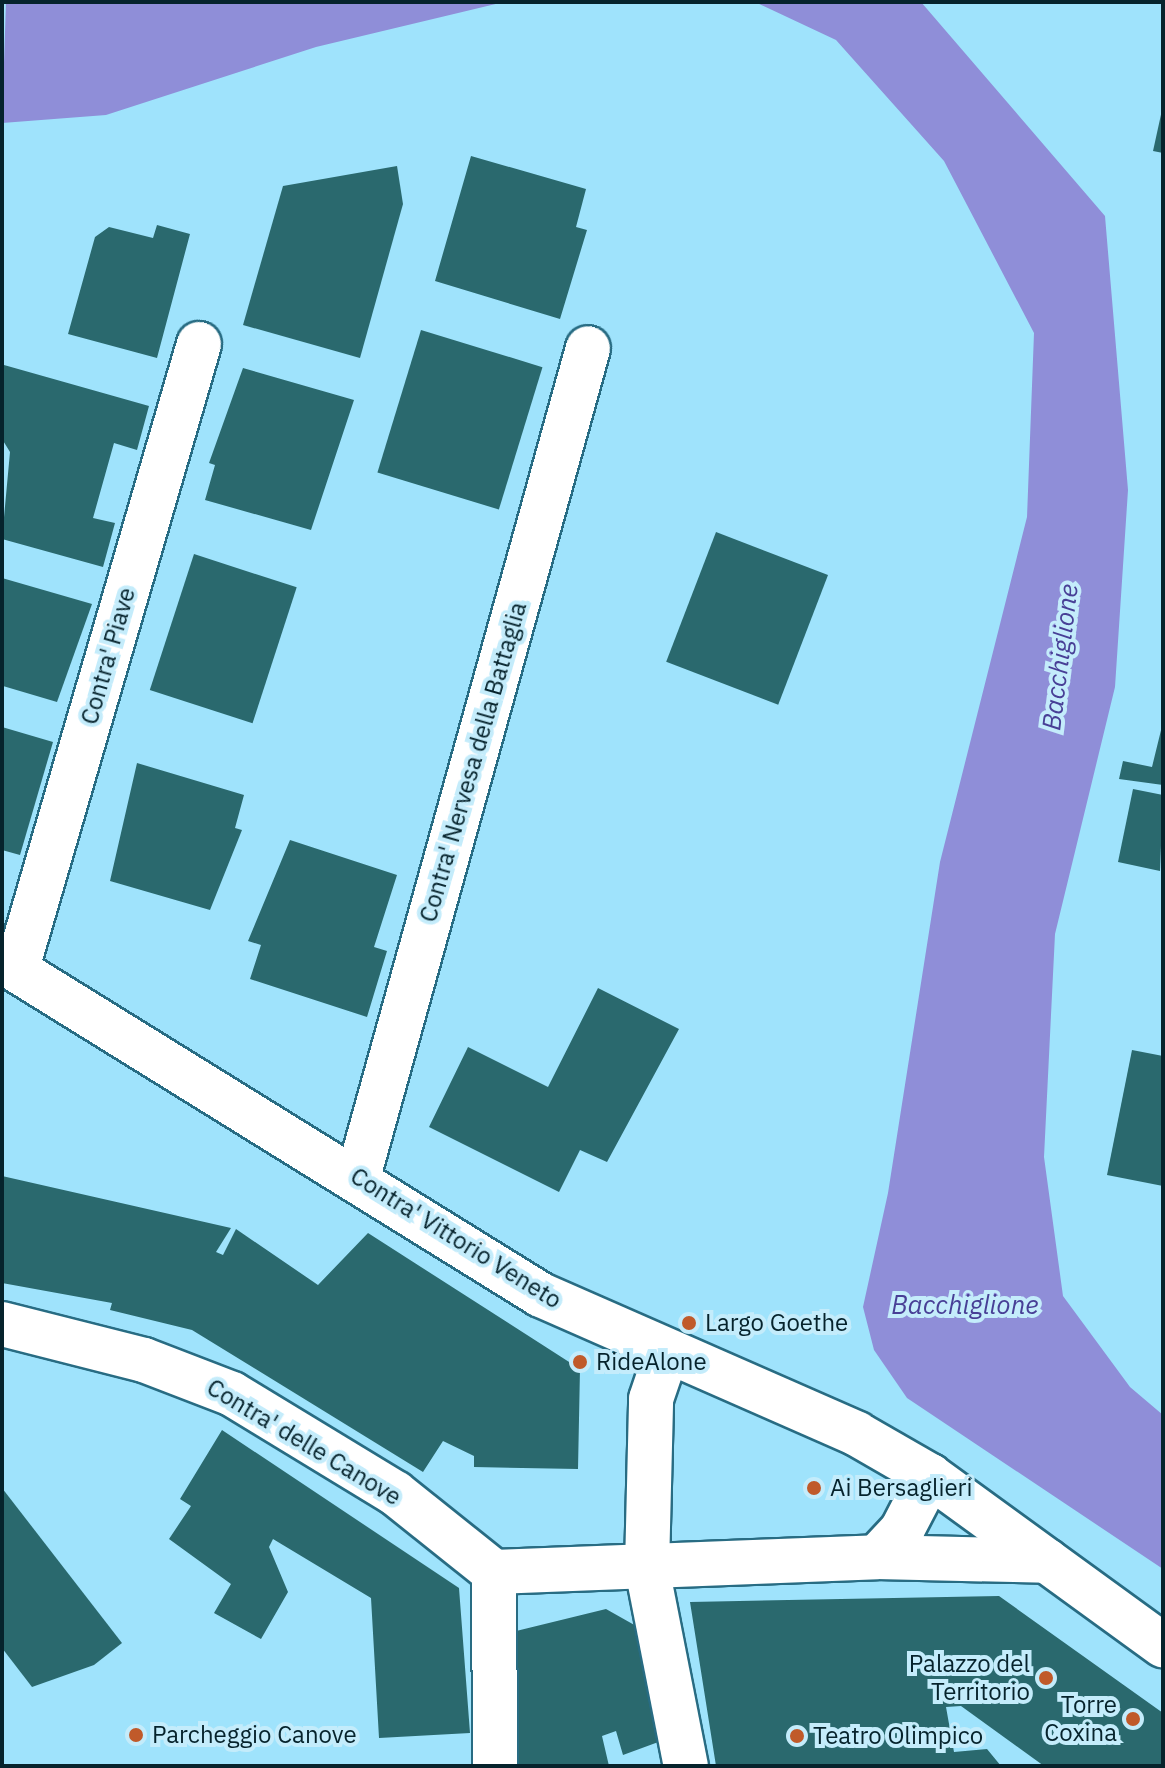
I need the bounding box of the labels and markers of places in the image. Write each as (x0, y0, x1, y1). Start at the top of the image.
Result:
place label: Largo Goethe (705, 1309, 848, 1337)
marker: Largo Goethe (680, 1314, 698, 1332)
place label: RideAlone (596, 1348, 707, 1376)
marker: RideAlone (571, 1353, 589, 1371)
place label: Ai Bersaglieri (830, 1474, 972, 1502)
marker: Ai Bersaglieri (805, 1479, 823, 1497)
place label: Palazzo del Territorio (909, 1650, 1030, 1706)
marker: Palazzo del Territorio (1037, 1669, 1055, 1687)
place label: Torre Coxina (1044, 1691, 1117, 1747)
marker: Torre Coxina (1124, 1710, 1142, 1728)
place label: Parcheggio Canove (152, 1721, 357, 1749)
place label: Teatro Olimpico (813, 1722, 983, 1750)
marker: Parcheggio Canove (127, 1726, 145, 1744)
marker: Teatro Olimpico (788, 1727, 806, 1745)

